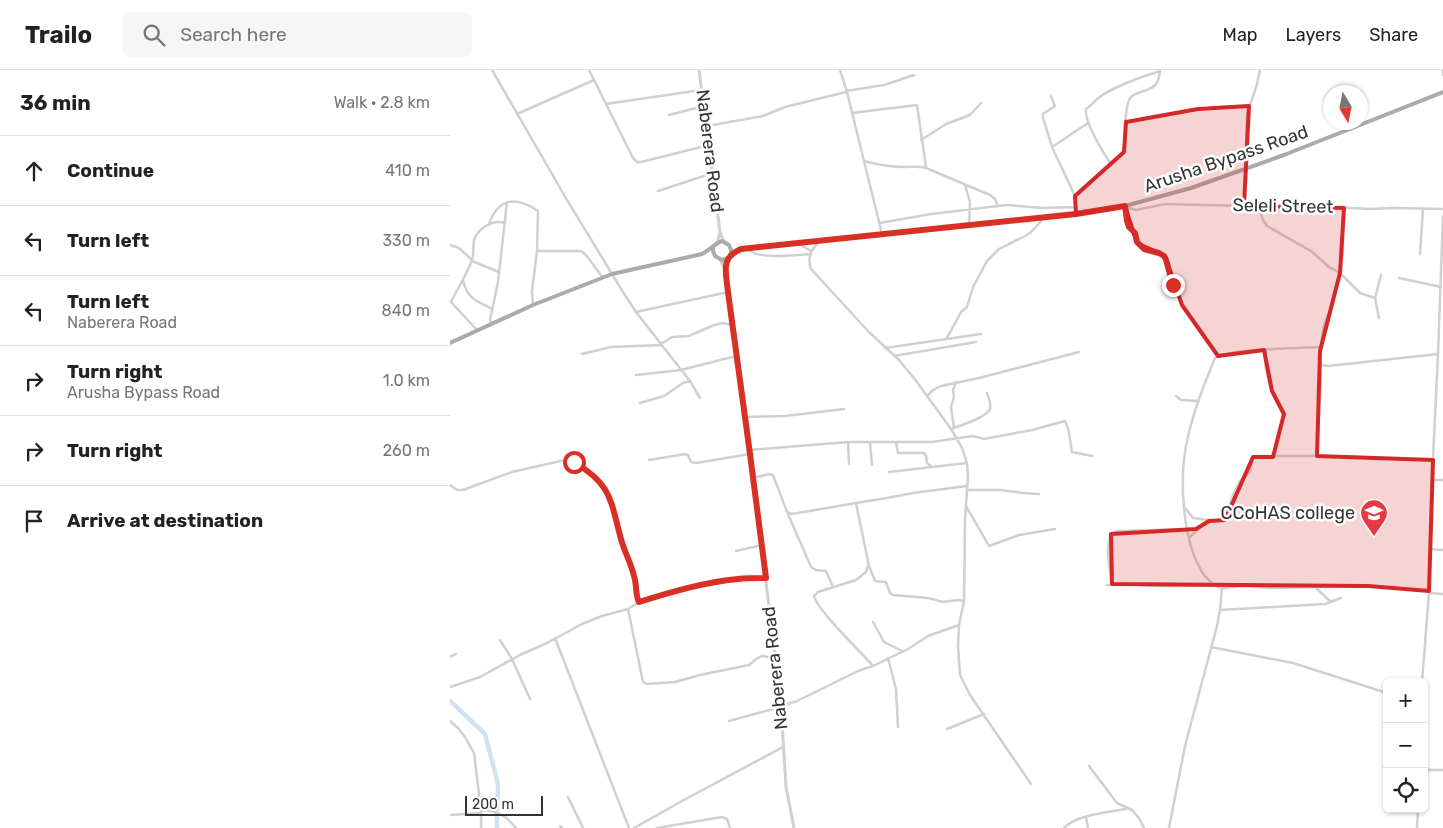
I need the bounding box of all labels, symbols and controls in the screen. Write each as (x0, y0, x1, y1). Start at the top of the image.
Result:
search box (122, 12, 472, 57)
text: Trailo (25, 21, 92, 49)
icon: search (140, 21, 168, 49)
text: Search here (180, 23, 287, 46)
text: Map (1223, 24, 1258, 46)
text: Layers (1286, 24, 1341, 46)
text: Share (1369, 24, 1418, 46)
north arrow (1323, 85, 1368, 130)
street label: Naberera Road (692, 88, 728, 214)
text: 36 min (20, 90, 91, 115)
text: Walk · 2.8 km (334, 93, 430, 112)
street label: Arusha Bypass Road (1141, 121, 1311, 197)
icon: ahead (20, 157, 48, 185)
text: Continue (67, 159, 154, 182)
text: 410 m (385, 161, 430, 180)
street label: Seleli Street (1232, 194, 1334, 218)
icon: left (20, 227, 48, 255)
text: Turn left (67, 229, 149, 252)
text: 330 m (382, 231, 430, 250)
route end (1162, 274, 1185, 297)
text: Turn left (67, 290, 149, 313)
icon: left (20, 297, 48, 325)
text: 840 m (382, 301, 430, 320)
text: Naberera Road (67, 313, 177, 332)
text: Turn right (67, 360, 162, 383)
icon: right (20, 367, 48, 395)
text: 1.0 km (383, 371, 430, 390)
text: Arusha Bypass Road (67, 383, 220, 402)
icon: right (20, 437, 48, 465)
text: Turn right (67, 439, 162, 462)
text: 260 m (383, 441, 430, 460)
route start (563, 451, 586, 474)
school or university icon: CCoHAS college (1359, 498, 1389, 537)
place label: CCoHAS college (1220, 502, 1355, 524)
icon: arrive (20, 507, 48, 535)
text: Arrive at destination (67, 509, 263, 532)
street label: Naberera Road (758, 605, 792, 731)
map controls (1383, 678, 1428, 813)
button: + (1383, 678, 1428, 723)
button: − (1383, 723, 1428, 768)
button: locate (1383, 768, 1428, 813)
scale bar (465, 793, 542, 816)
text: 200 m (472, 796, 514, 813)

